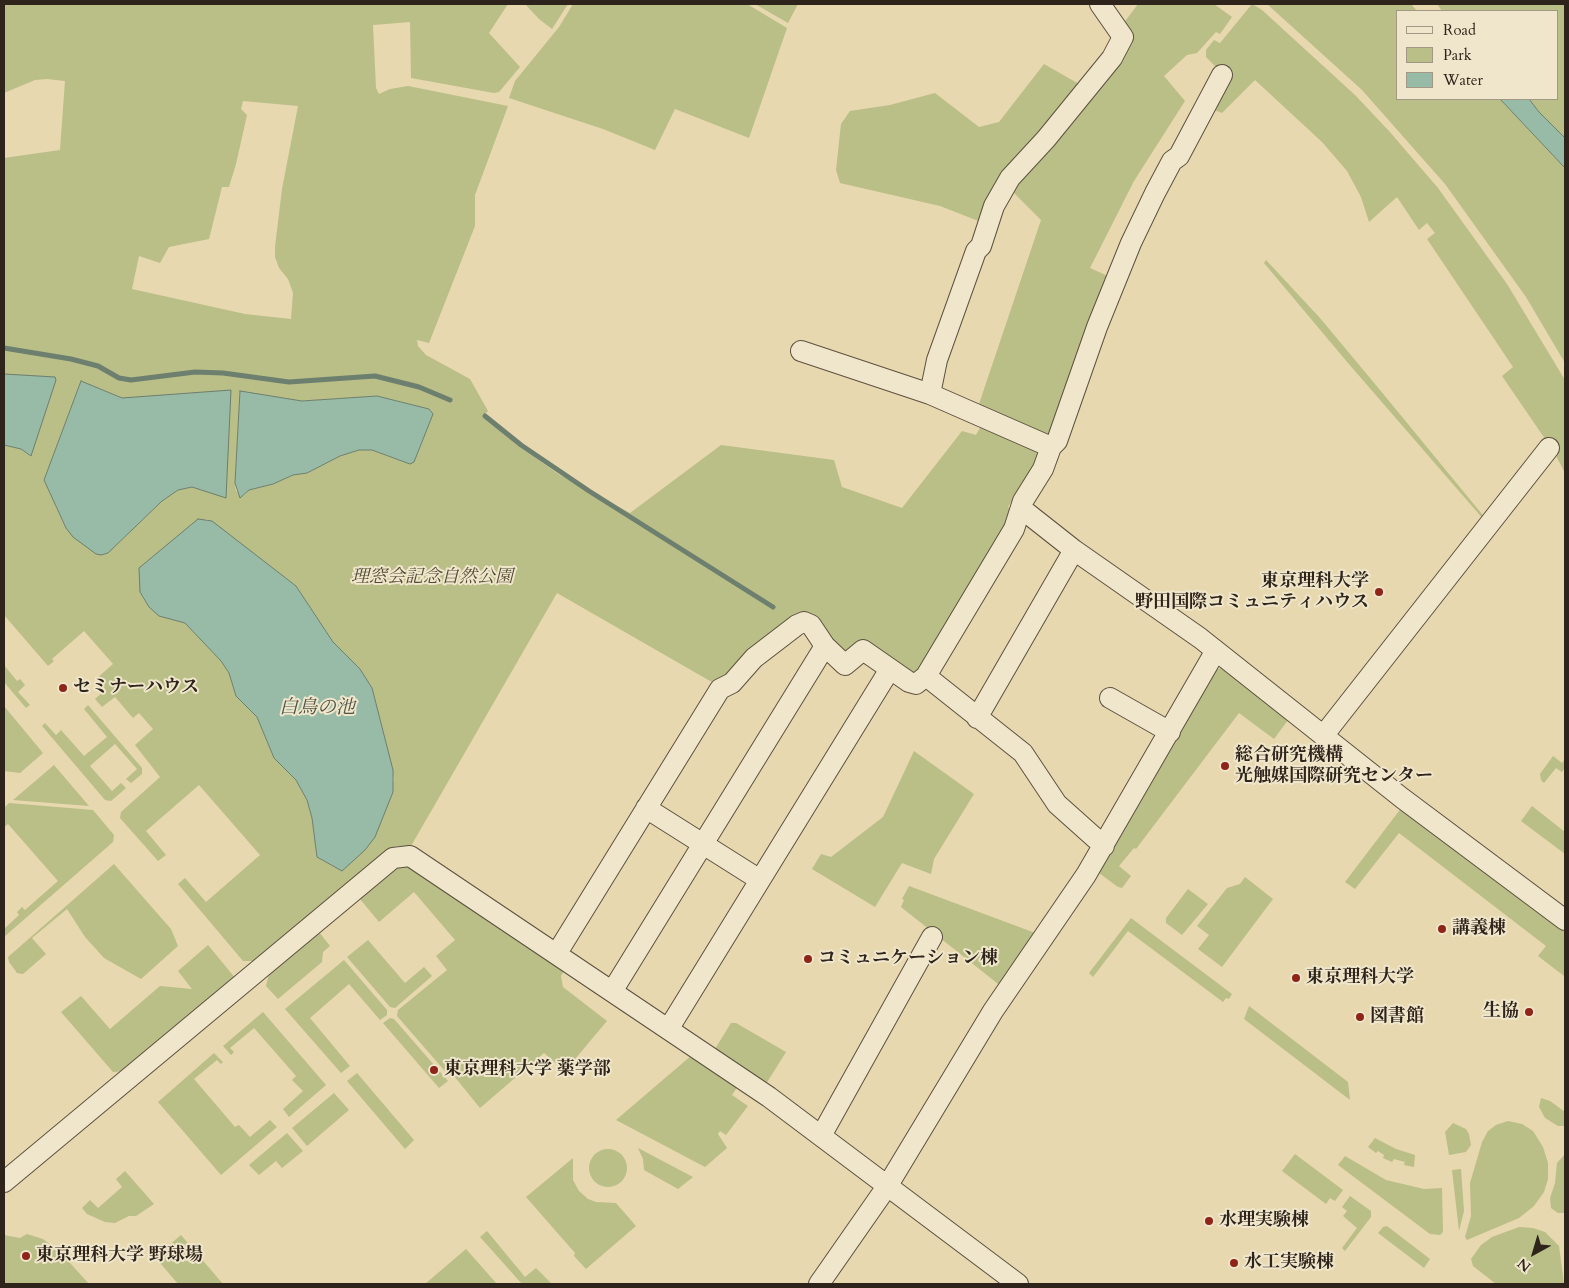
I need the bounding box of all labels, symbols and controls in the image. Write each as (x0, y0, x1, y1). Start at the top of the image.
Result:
legend (1396, 10, 1559, 100)
text: Road (1443, 20, 1476, 40)
text: Park (1443, 45, 1472, 65)
text: Water (1443, 70, 1483, 90)
park label: 理窓会記念自然公園 (351, 567, 513, 589)
place label: 東京理科大学 野田国際コミュニティハウス (1135, 571, 1369, 614)
marker: 東京理科大学 野田国際コミュニティハウス (1373, 586, 1385, 598)
place label: セミナーハウス (73, 677, 199, 699)
marker: セミナーハウス (57, 682, 69, 694)
water label: 白鳥の池 (279, 698, 355, 720)
place label: 総合研究機構 光触媒国際研究センター (1235, 745, 1433, 788)
marker: 総合研究機構 光触媒国際研究センター (1219, 760, 1231, 772)
place label: 講義棟 (1452, 918, 1506, 940)
marker: 講義棟 (1436, 923, 1448, 935)
place label: コミュニケーション棟 (818, 948, 998, 970)
marker: コミュニケーション棟 (802, 953, 814, 965)
place label: 東京理科大学 (1306, 967, 1414, 989)
marker: 東京理科大学 (1290, 972, 1302, 984)
place label: 生協 (1483, 1001, 1519, 1023)
place label: 図書館 (1370, 1006, 1424, 1028)
marker: 生協 (1523, 1006, 1535, 1018)
marker: 図書館 (1354, 1011, 1366, 1023)
place label: 東京理科大学 薬学部 (444, 1059, 611, 1081)
marker: 東京理科大学 薬学部 (428, 1064, 440, 1076)
place label: 水理実験棟 (1219, 1210, 1309, 1232)
marker: 水理実験棟 (1203, 1215, 1215, 1227)
north arrow (1509, 1228, 1559, 1278)
place label: 東京理科大学 野球場 (36, 1245, 203, 1267)
marker: 東京理科大学 野球場 (20, 1250, 32, 1262)
place label: 水工実験棟 (1244, 1252, 1334, 1274)
text: N (1514, 1254, 1535, 1276)
marker: 水工実験棟 (1228, 1257, 1240, 1269)

